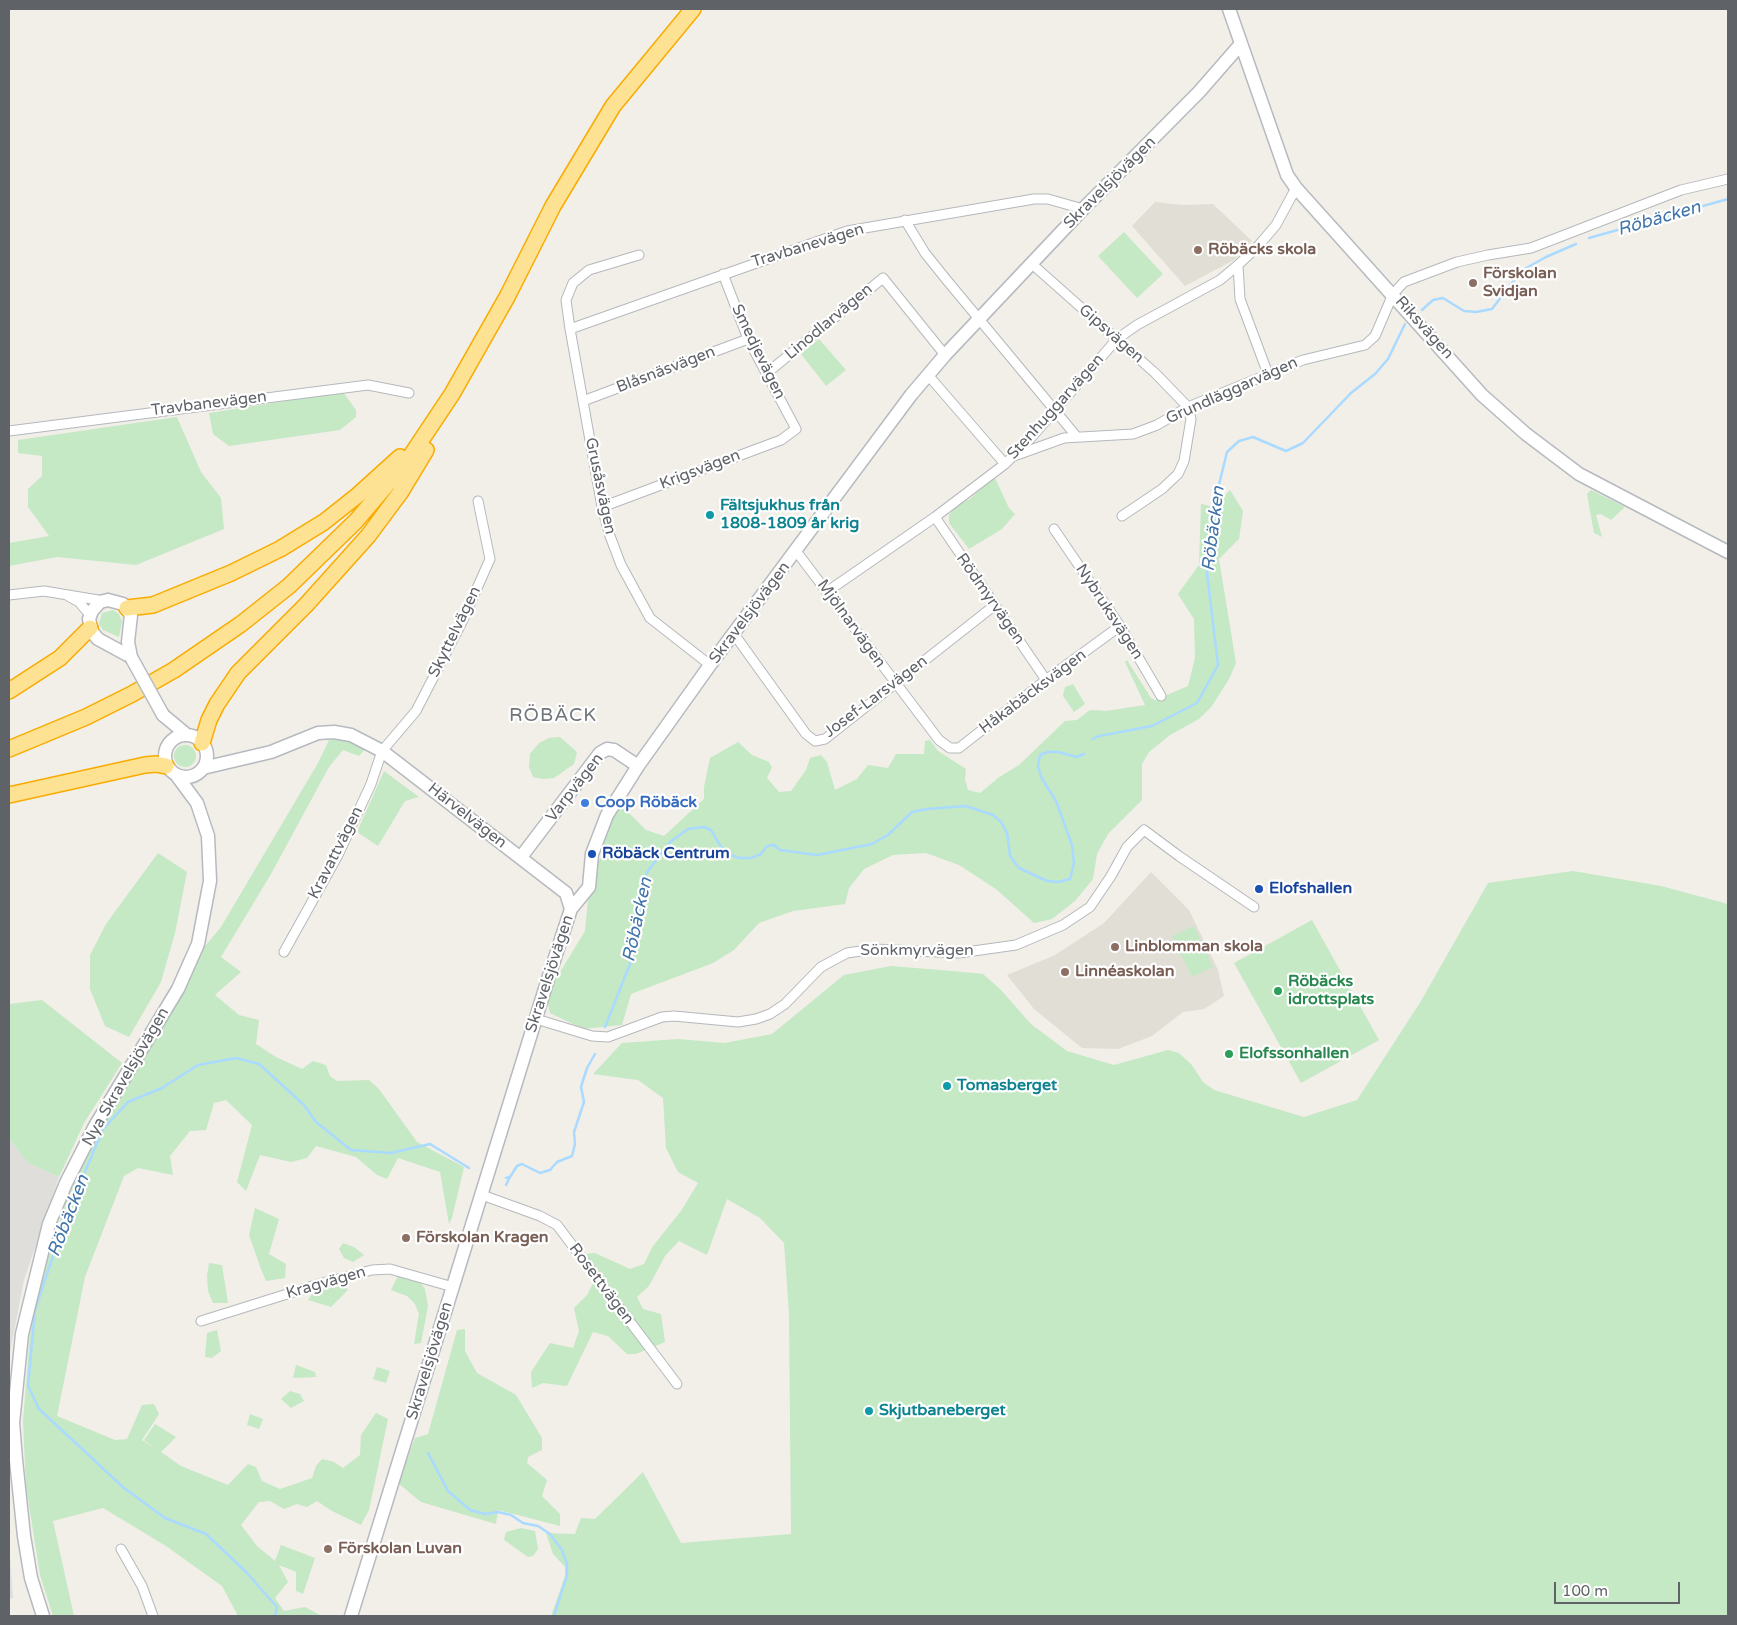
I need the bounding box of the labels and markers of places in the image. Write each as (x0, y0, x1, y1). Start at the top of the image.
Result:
place label: Röbäcks skola (1208, 240, 1316, 260)
marker: Röbäcks skola (1192, 244, 1204, 256)
place label: Förskolan Svidjan (1483, 264, 1557, 302)
marker: Förskolan Svidjan (1467, 277, 1479, 289)
place label: Fältsjukhus från 1808-1809 år krig (720, 496, 859, 534)
marker: Fältsjukhus från 1808-1809 år krig (704, 509, 716, 521)
place label: Coop Röbäck (595, 793, 697, 813)
marker: Coop Röbäck (579, 797, 591, 809)
place label: Röbäck Centrum (602, 844, 730, 864)
marker: Röbäck Centrum (586, 848, 598, 860)
place label: Elofshallen (1269, 879, 1352, 899)
marker: Elofshallen (1253, 883, 1265, 895)
place label: Linblomman skola (1125, 937, 1263, 957)
marker: Linblomman skola (1109, 941, 1121, 953)
place label: Linnéaskolan (1075, 962, 1174, 982)
marker: Linnéaskolan (1059, 966, 1071, 978)
place label: Röbäcks idrottsplats (1288, 972, 1374, 1010)
marker: Röbäcks idrottsplats (1272, 985, 1284, 997)
place label: Elofssonhallen (1239, 1044, 1349, 1064)
marker: Elofssonhallen (1223, 1048, 1235, 1060)
place label: Tomasberget (957, 1076, 1057, 1096)
marker: Tomasberget (941, 1080, 953, 1092)
place label: Förskolan Kragen (416, 1228, 549, 1248)
marker: Förskolan Kragen (400, 1232, 412, 1244)
place label: Skjutbaneberget (879, 1401, 1006, 1421)
marker: Skjutbaneberget (863, 1405, 875, 1417)
place label: Förskolan Luvan (338, 1539, 462, 1559)
marker: Förskolan Luvan (322, 1543, 334, 1555)

